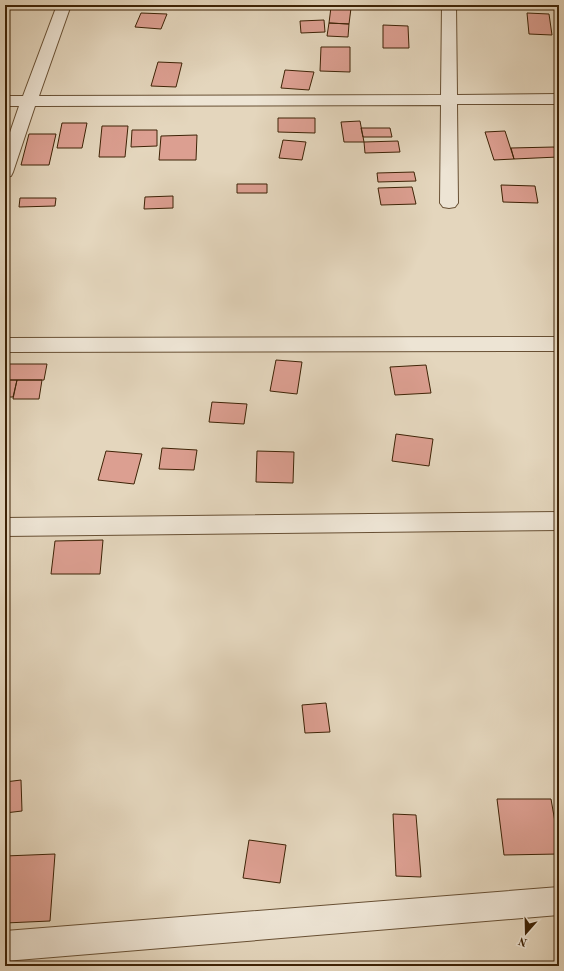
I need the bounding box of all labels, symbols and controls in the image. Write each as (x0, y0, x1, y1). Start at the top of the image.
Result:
north arrow (506, 913, 546, 953)
text: N (517, 934, 529, 948)

